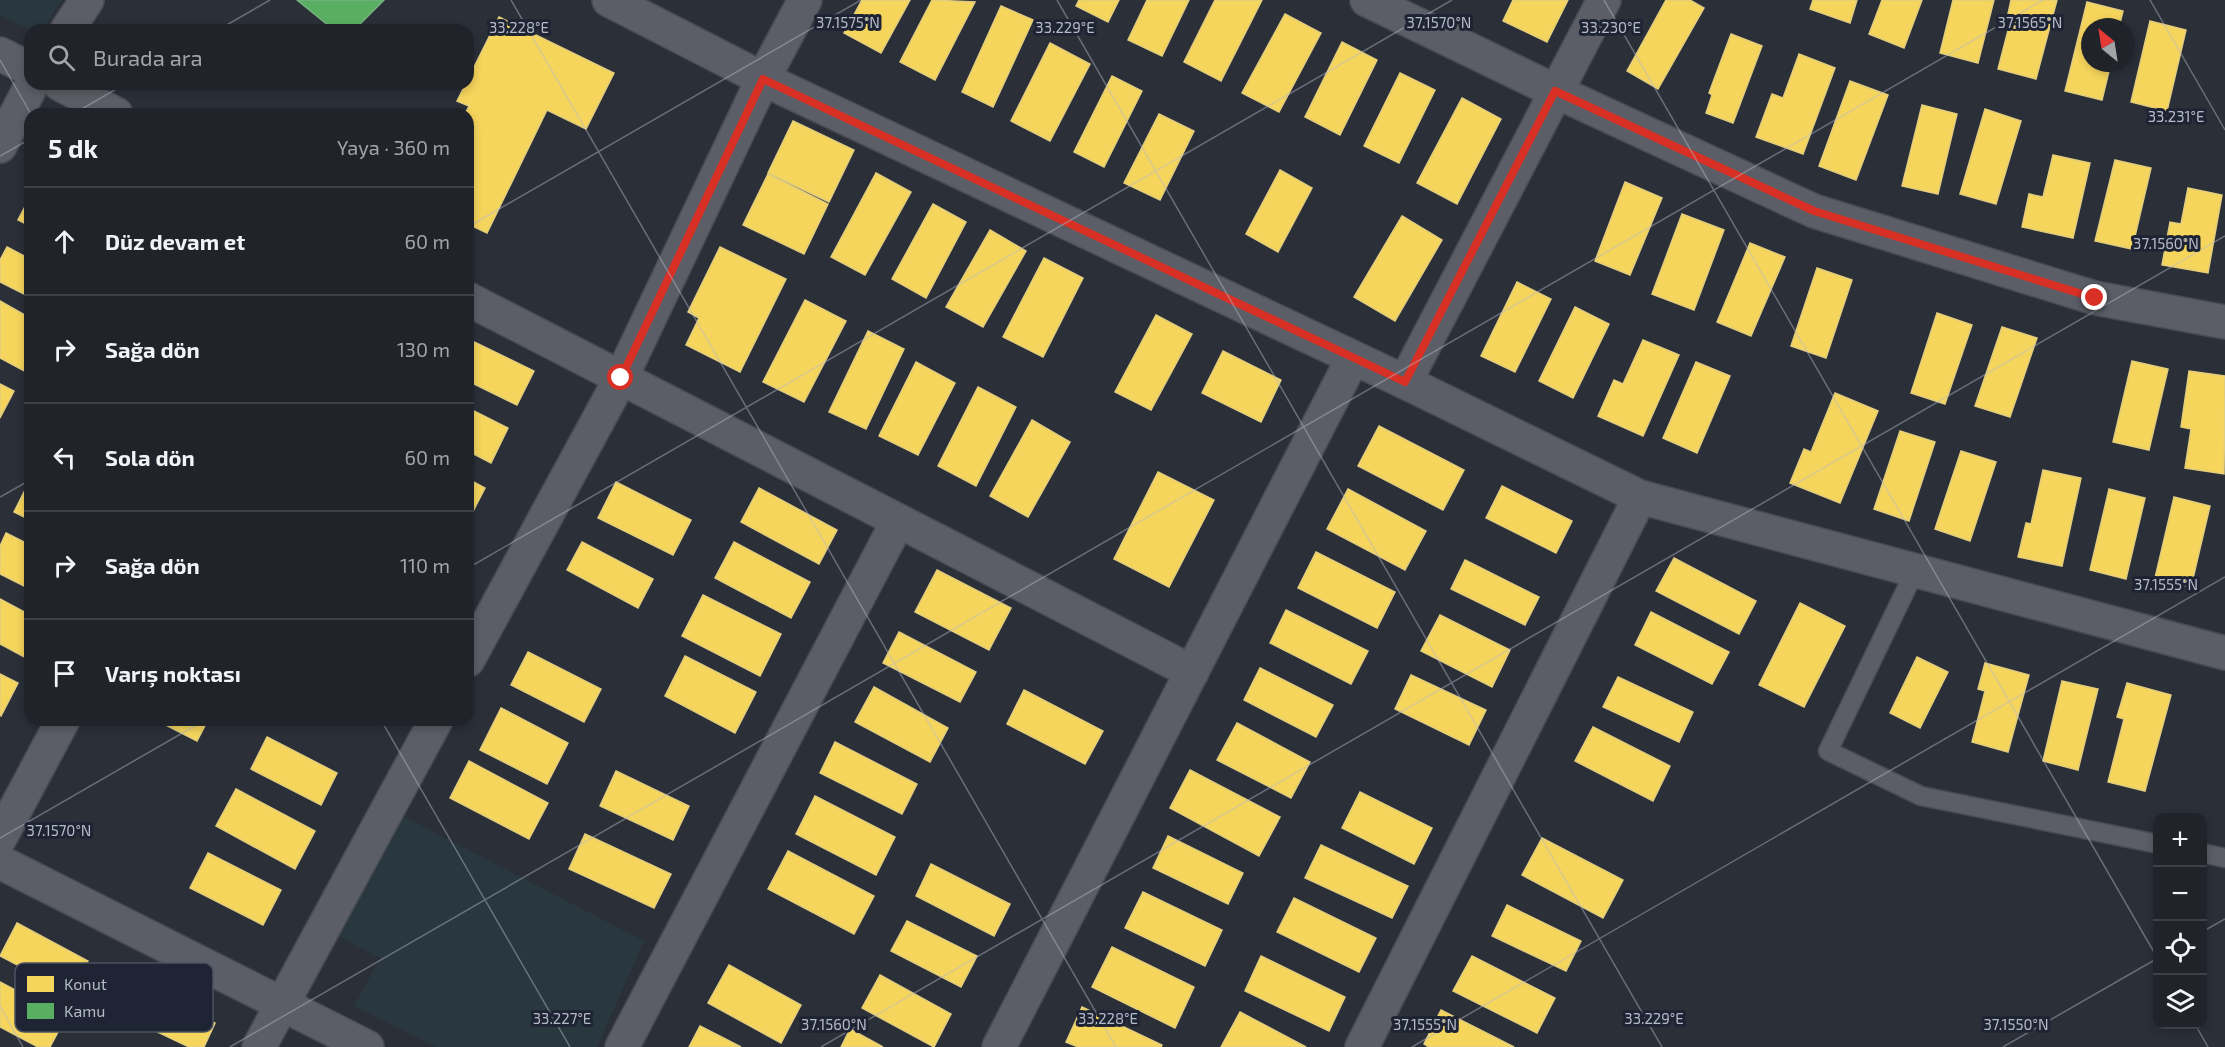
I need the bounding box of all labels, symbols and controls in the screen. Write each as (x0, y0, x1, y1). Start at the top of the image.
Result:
text: 37.1575°N (816, 13, 880, 31)
text: 37.1570°N (1407, 13, 1471, 31)
text: 37.1565°N (1998, 13, 2062, 31)
text: 33.228°E (489, 18, 549, 36)
text: 33.229°E (1035, 18, 1095, 36)
text: 33.230°E (1581, 18, 1641, 36)
north arrow (2081, 18, 2135, 72)
search box (24, 24, 474, 90)
icon: search (45, 41, 78, 74)
text: Burada ara (93, 44, 203, 70)
text: 33.231°E (2148, 107, 2204, 125)
text: 5 dk (48, 132, 98, 163)
text: Yaya · 360 m (337, 135, 450, 159)
icon: ahead (48, 225, 81, 258)
text: Düz devam et (105, 228, 245, 254)
text: 60 m (405, 229, 450, 253)
text: 37.1560°N (2133, 234, 2199, 252)
route end (2081, 284, 2107, 310)
icon: right (48, 333, 81, 366)
text: Sağa dön (105, 336, 200, 362)
text: 130 m (397, 337, 450, 361)
route start (607, 364, 633, 390)
icon: left (48, 441, 81, 474)
text: Sola dön (105, 444, 195, 470)
text: 60 m (405, 445, 450, 469)
icon: right (48, 549, 81, 582)
text: Sağa dön (105, 552, 200, 578)
text: 110 m (400, 553, 450, 577)
text: 37.1555°N (2134, 575, 2198, 593)
icon: arrive (48, 657, 81, 690)
text: Varış noktası (105, 660, 241, 686)
map controls (2153, 813, 2207, 1029)
button: + (2153, 813, 2207, 867)
text: 37.1570°N (27, 821, 91, 839)
button: − (2153, 867, 2207, 921)
button: locate (2153, 921, 2207, 975)
legend (15, 963, 213, 1032)
text: Konut (64, 974, 107, 993)
button: layers (2153, 975, 2207, 1029)
text: Kamu (64, 1001, 105, 1020)
text: 33.227°E (533, 1009, 591, 1027)
text: 33.228°E (1078, 1009, 1138, 1027)
text: 33.229°E (1624, 1009, 1684, 1027)
text: 37.1560°N (801, 1015, 867, 1033)
text: 37.1555°N (1393, 1015, 1457, 1033)
text: 37.1550°N (1983, 1015, 2049, 1033)

